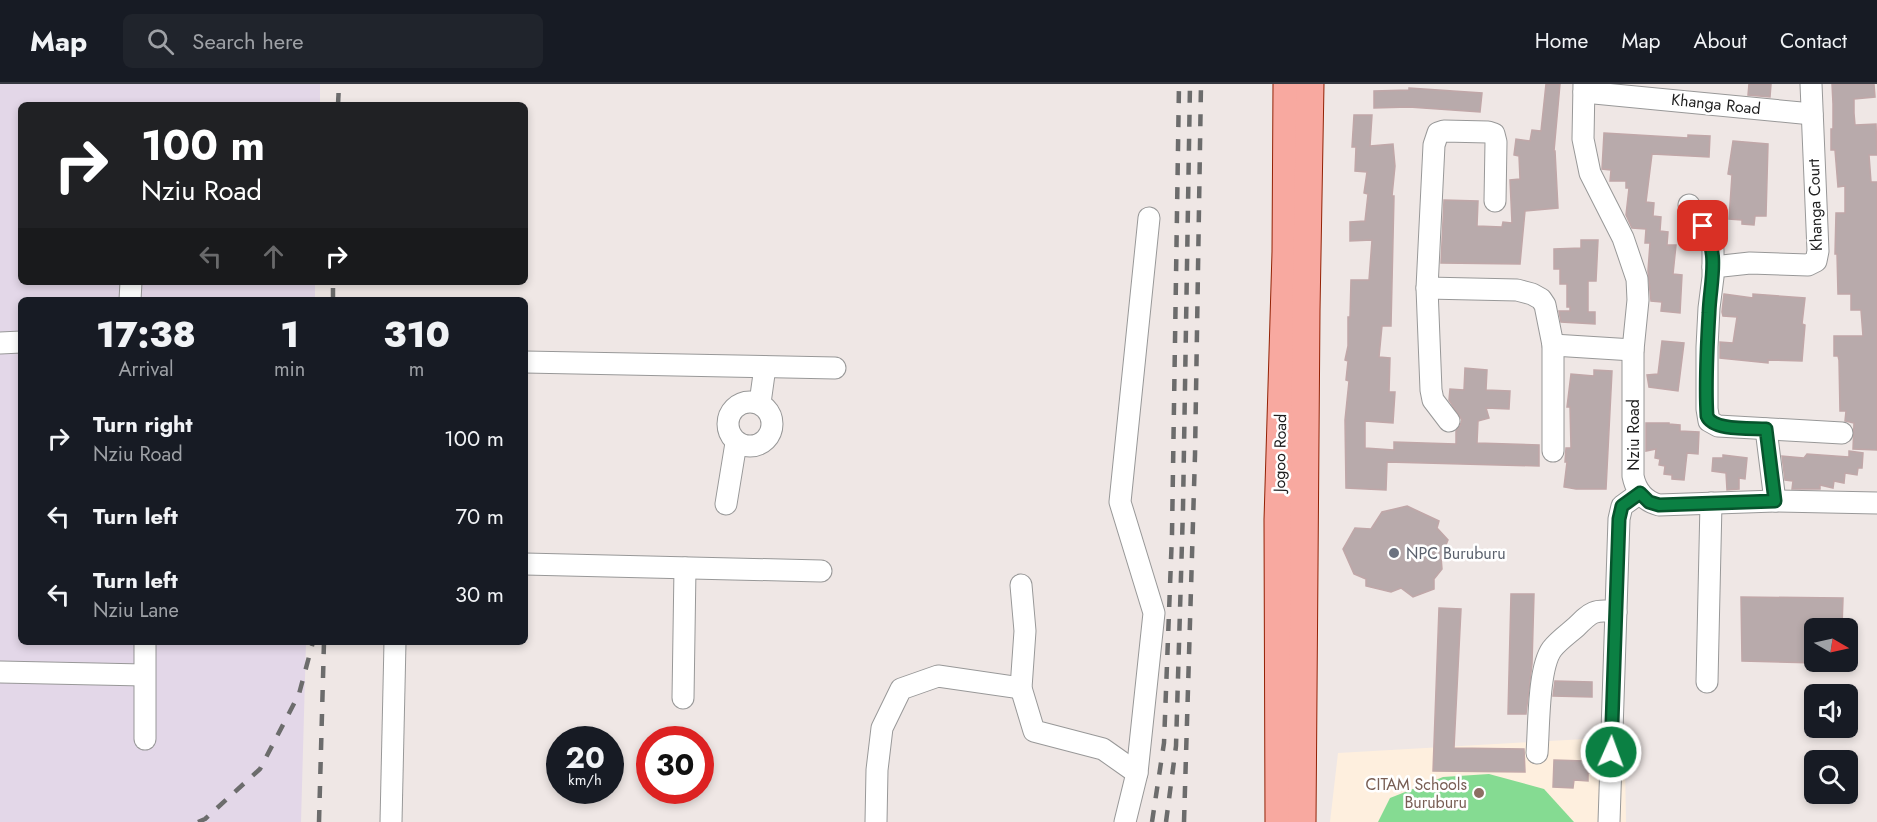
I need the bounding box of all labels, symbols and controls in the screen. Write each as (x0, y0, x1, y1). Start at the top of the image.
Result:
search box (123, 14, 543, 68)
text: Map (30, 21, 87, 62)
icon: search (144, 25, 177, 58)
text: Search here (192, 25, 304, 57)
text: Home (1535, 26, 1588, 56)
text: Map (1621, 26, 1661, 56)
text: About (1694, 26, 1747, 56)
text: Contact (1780, 26, 1847, 56)
street label: Khanga Road (1670, 88, 1762, 120)
text: 100 m (141, 115, 265, 176)
icon: right (42, 126, 120, 204)
street label: Khanga Court (1802, 158, 1828, 252)
text: Nziu Road (141, 171, 262, 210)
pin (1677, 200, 1728, 251)
icon: arrive (1686, 209, 1719, 242)
icon: left (194, 240, 227, 273)
icon: ahead (257, 240, 290, 273)
icon: right (320, 240, 353, 273)
text: 17:38 (96, 308, 196, 360)
text: 1 (280, 308, 299, 360)
text: 310 (383, 308, 450, 360)
text: Arrival (118, 355, 174, 384)
text: min (274, 355, 305, 384)
text: m (409, 355, 424, 384)
street label: Nziu Road (1622, 399, 1645, 471)
text: Turn right (93, 408, 193, 440)
street label: Jogoo Road (1268, 414, 1292, 494)
icon: right (42, 422, 75, 455)
text: 100 m (444, 422, 504, 454)
text: Nziu Road (93, 440, 183, 469)
icon: left (42, 500, 75, 533)
text: Turn left (93, 500, 178, 532)
text: 70 m (455, 500, 504, 532)
place label: NPC Buruburu (1406, 542, 1506, 565)
marker: NPC Buruburu (1387, 546, 1401, 560)
text: Turn left (93, 564, 178, 596)
icon: left (42, 578, 75, 611)
text: 30 m (455, 578, 504, 610)
text: Nziu Lane (93, 596, 179, 625)
north arrow (1804, 618, 1858, 672)
map controls (1804, 618, 1858, 804)
button: sound (1804, 684, 1858, 738)
position arrow (1579, 720, 1643, 784)
speed limit sign: 30 (636, 726, 714, 804)
text: 20 (565, 736, 605, 779)
button: search (1804, 750, 1858, 804)
text: km/h (568, 769, 602, 791)
place label: CITAM Schools Buruburu (1366, 773, 1467, 814)
marker: CITAM Schools Buruburu (1472, 786, 1486, 800)

